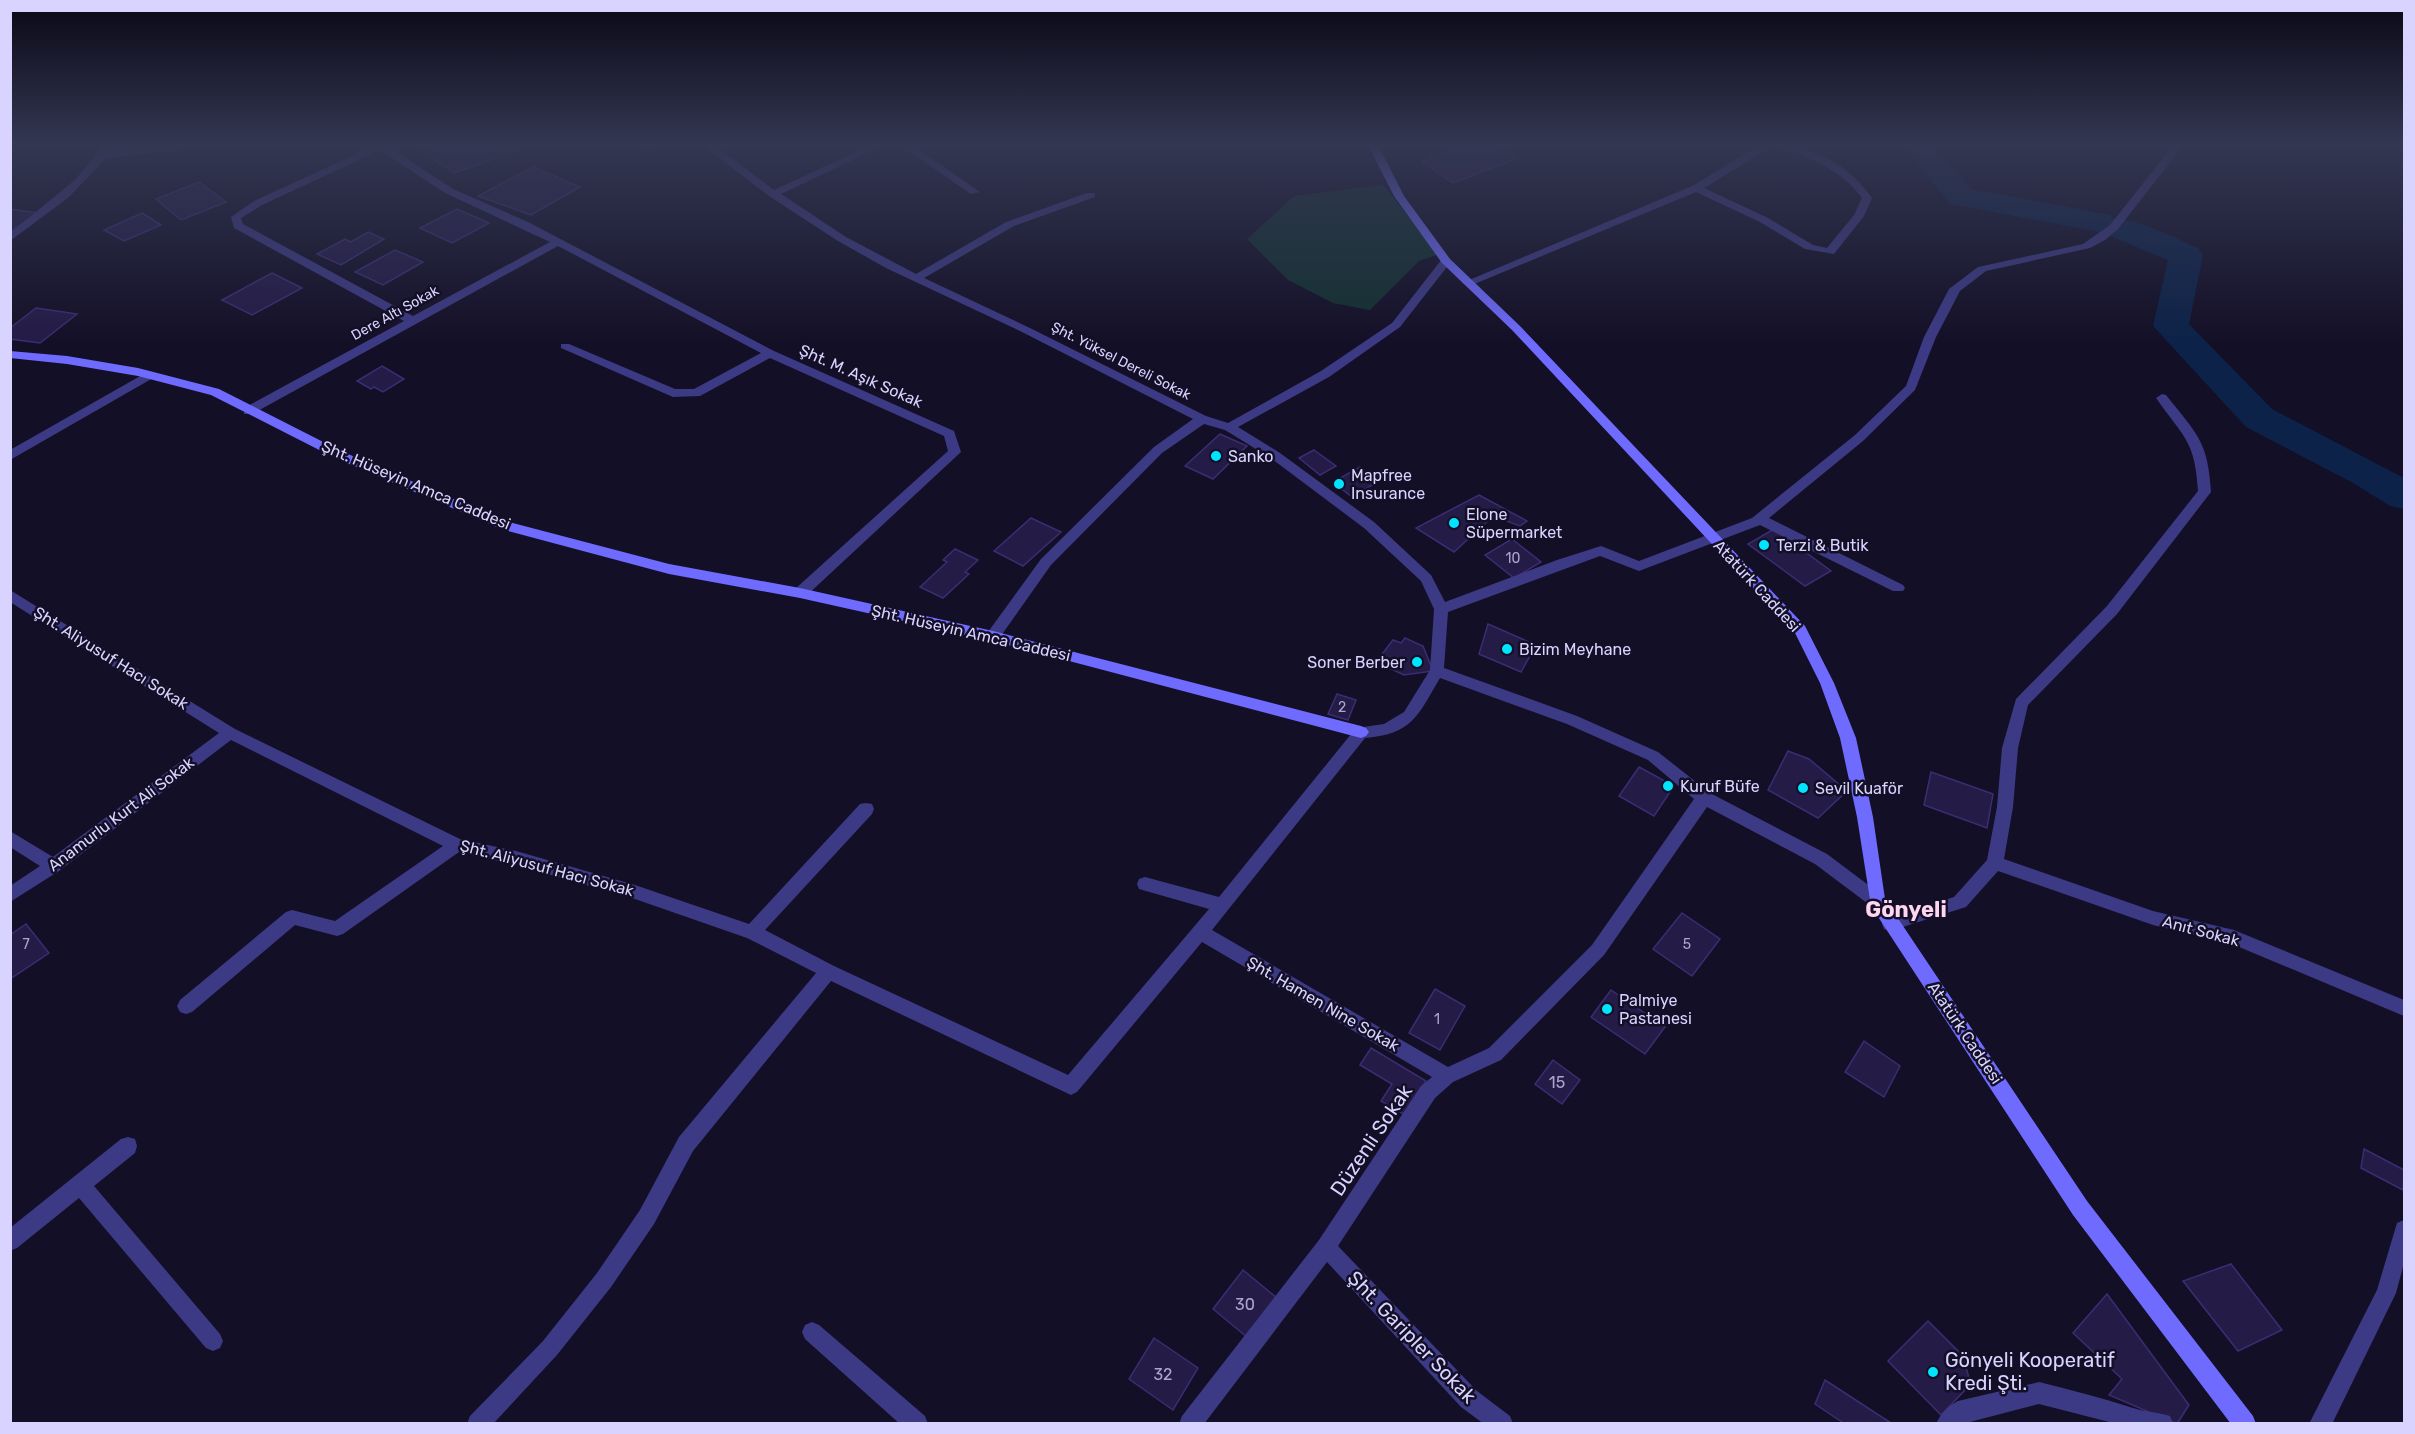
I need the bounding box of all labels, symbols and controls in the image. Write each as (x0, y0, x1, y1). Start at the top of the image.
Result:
street label: Dere Altı Sokak (348, 282, 442, 344)
street label: Şht. Yüksel Dereli Sokak (1048, 318, 1194, 404)
street label: Şht. M. Aşık Sokak (796, 340, 926, 412)
street label: Şht. Hüseyin Amca Caddesi (319, 436, 513, 534)
place label: Sanko (1228, 447, 1274, 466)
marker: Sanko (1209, 449, 1223, 463)
place label: Mapfree Insurance (1351, 466, 1425, 503)
marker: Mapfree Insurance (1332, 477, 1346, 491)
place label: Elone Süpermarket (1466, 505, 1562, 542)
marker: Elone Süpermarket (1447, 516, 1461, 530)
street label: Atatürk Caddesi (1710, 536, 1804, 636)
place label: Terzi & Butik (1776, 536, 1869, 555)
marker: Terzi & Butik (1757, 538, 1771, 552)
house number: 10 (1506, 550, 1521, 567)
street label: Şht. Hüseyin Amca Caddesi (870, 601, 1072, 665)
street label: Şht. Aliyusuf Hacı Sokak (30, 603, 193, 714)
place label: Bizim Meyhane (1519, 640, 1631, 659)
marker: Bizim Meyhane (1500, 642, 1514, 656)
place label: Soner Berber (1307, 653, 1405, 672)
marker: Soner Berber (1410, 655, 1424, 669)
house number: 2 (1338, 699, 1346, 716)
street label: Anamurlu Kurt Ali Sokak (44, 752, 198, 875)
place label: Kuruf Büfe (1680, 777, 1760, 796)
marker: Kuruf Büfe (1661, 779, 1675, 793)
place label: Sevil Kuaför (1815, 779, 1903, 798)
marker: Sevil Kuaför (1796, 781, 1810, 795)
street label: Şht. Aliyusuf Hacı Sokak (458, 836, 637, 901)
district label: Gönyeli (1865, 896, 1947, 923)
street label: Anıt Sokak (2160, 912, 2242, 951)
house number: 7 (22, 936, 30, 953)
house number: 5 (1683, 936, 1691, 953)
street label: Şht. Hamen Nine Sokak (1243, 953, 1403, 1056)
street label: Atatürk Caddesi (1924, 978, 2006, 1088)
place label: Palmiye Pastanesi (1619, 991, 1692, 1028)
marker: Palmiye Pastanesi (1600, 1002, 1614, 1016)
house number: 1 (1434, 1011, 1440, 1028)
house number: 15 (1549, 1073, 1565, 1092)
street label: Düzenli Sokak (1325, 1079, 1417, 1200)
street label: Şht. Garipler Sokak (1343, 1266, 1482, 1409)
house number: 30 (1235, 1295, 1255, 1314)
place label: Gönyeli Kooperatif Kredi Şti. (1945, 1348, 2115, 1395)
house number: 32 (1153, 1365, 1173, 1384)
marker: Gönyeli Kooperatif Kredi Şti. (1926, 1365, 1940, 1379)

